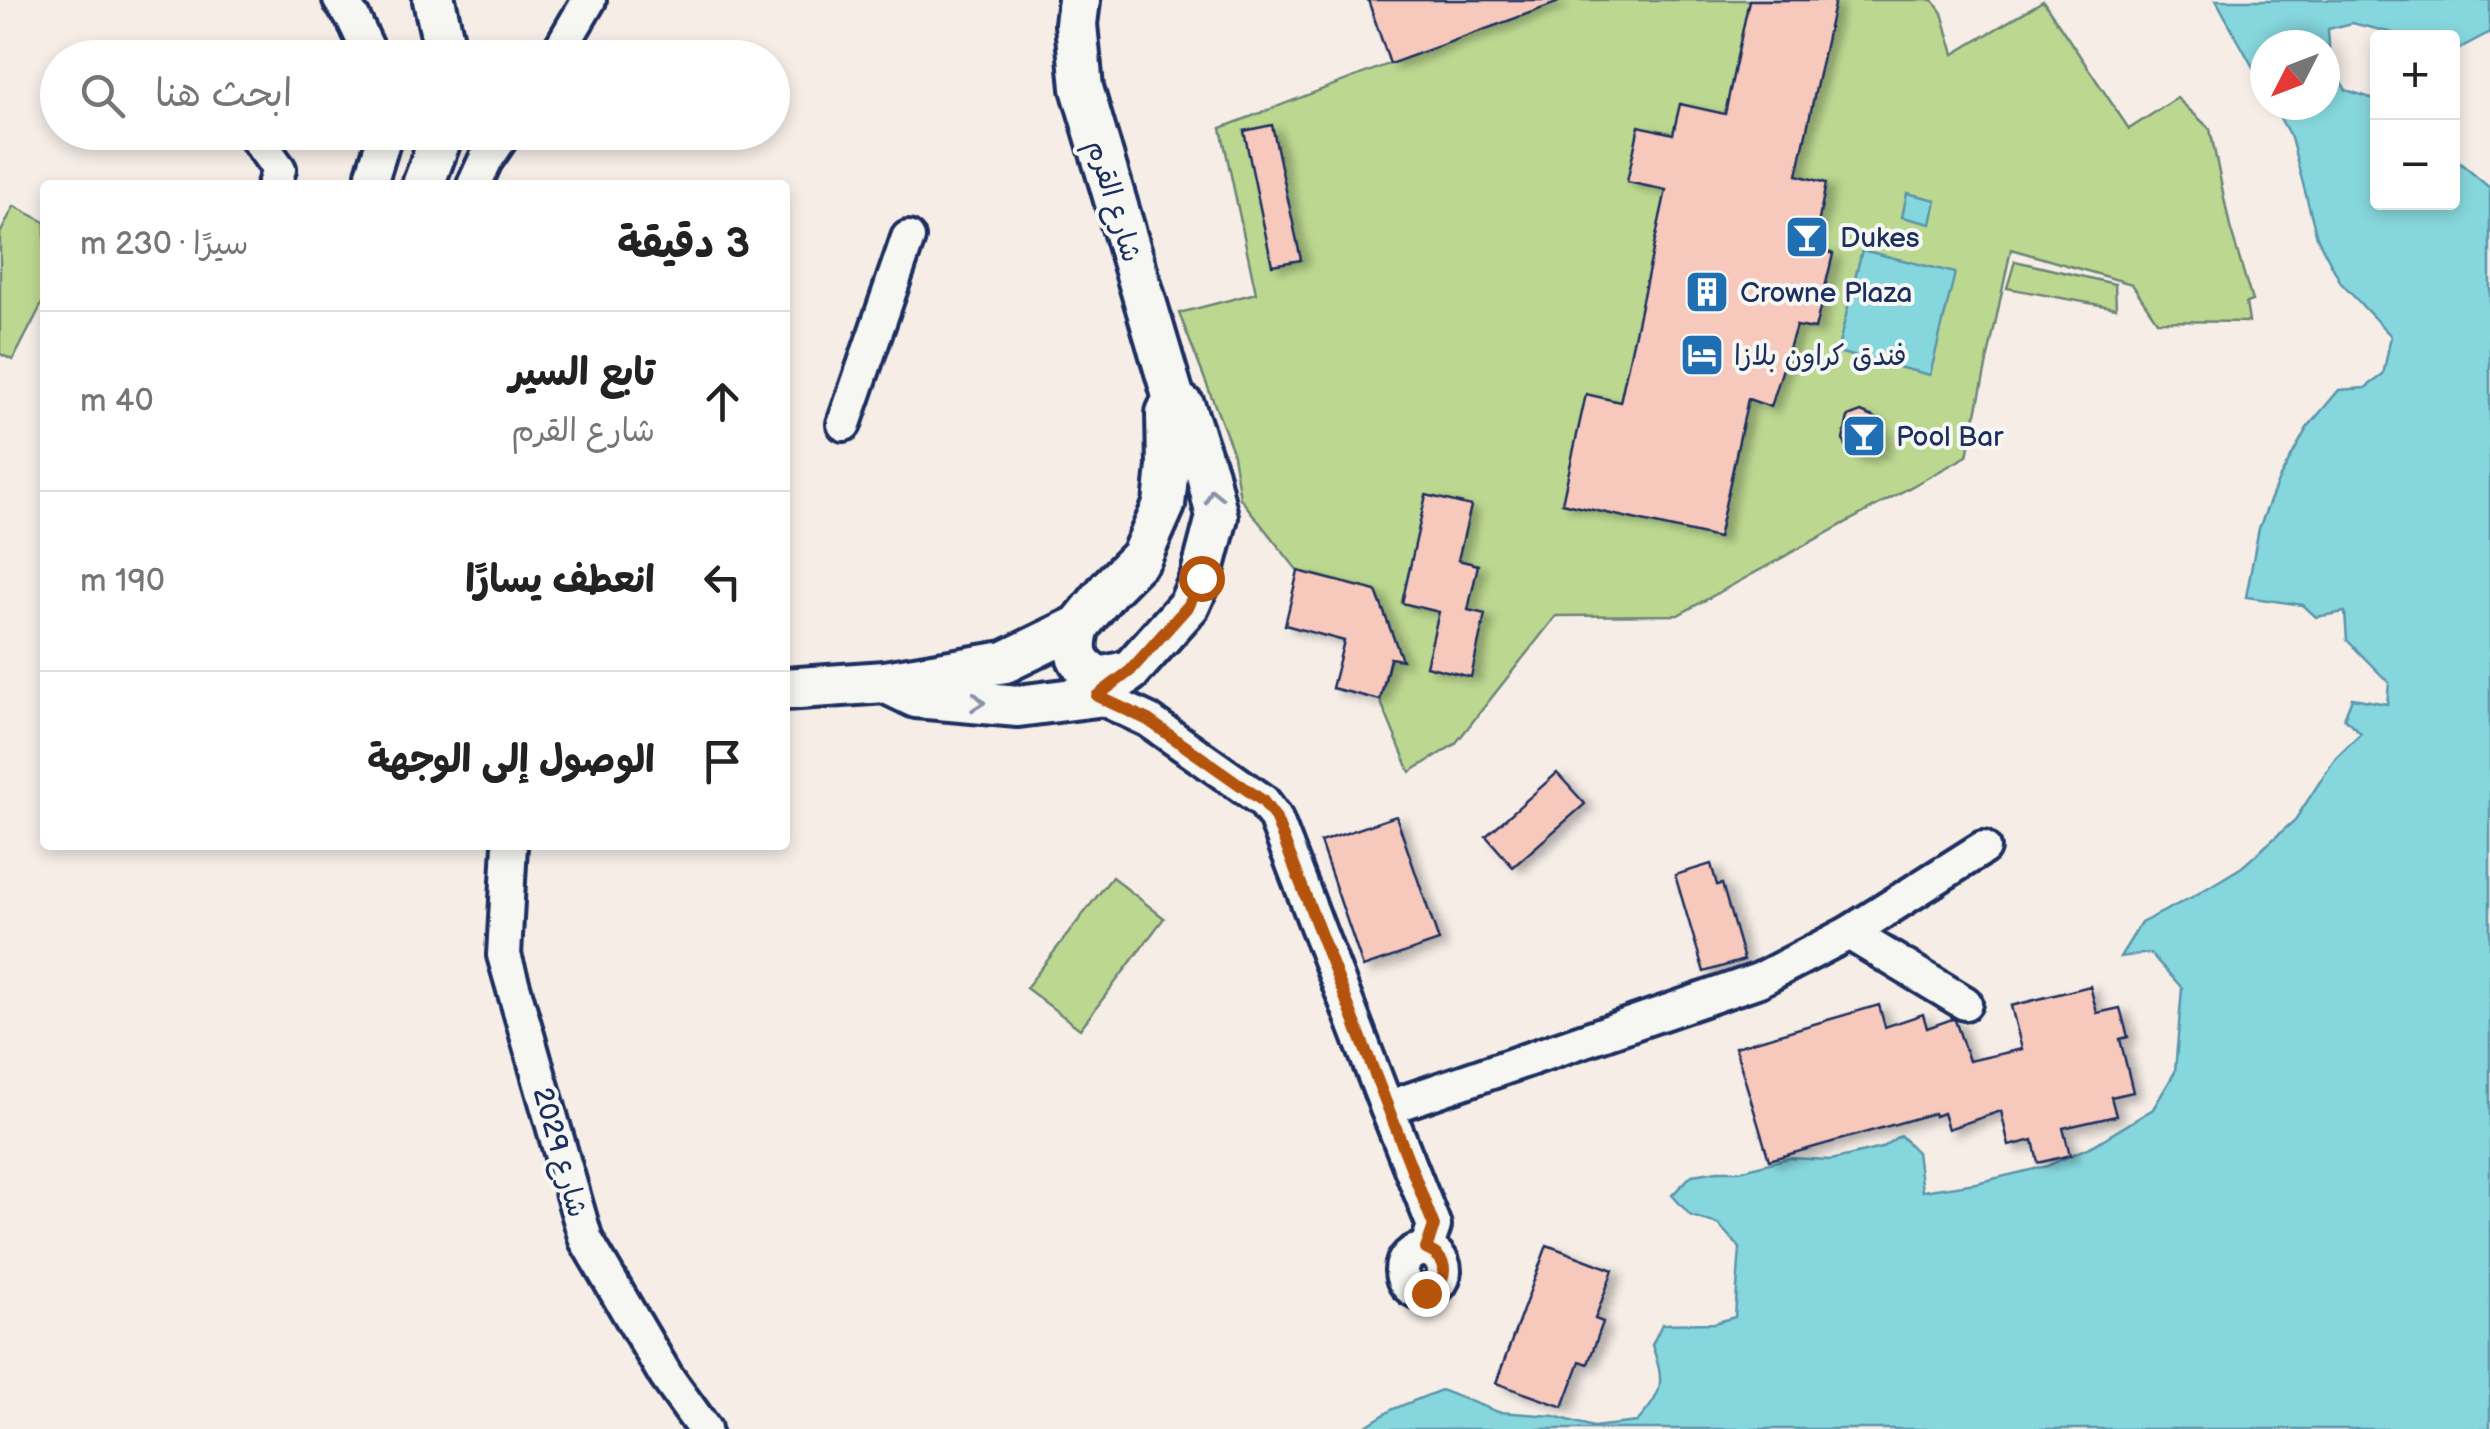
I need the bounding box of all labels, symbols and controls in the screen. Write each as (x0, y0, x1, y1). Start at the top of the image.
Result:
north arrow (2250, 30, 2340, 120)
map controls (2370, 30, 2460, 210)
button: + (2370, 30, 2460, 120)
search box (40, 40, 790, 150)
icon: search (75, 68, 130, 123)
text: ابحث هنا (155, 72, 292, 117)
button: − (2370, 120, 2460, 210)
street label: شارع القرم (1076, 137, 1148, 268)
bar icon: Dukes (1784, 214, 1830, 260)
text: 3 دقيقة (617, 219, 750, 270)
place label: Dukes (1840, 222, 1920, 255)
text: سيرًا · 230 m (80, 225, 248, 264)
building icon: Crowne Plaza (1684, 269, 1730, 315)
place label: Crowne Plaza (1740, 277, 1912, 310)
hotel icon: فندق كراون بلازا (1679, 332, 1725, 378)
place label: فندق كراون بلازا (1734, 340, 1907, 373)
text: تابع السير (509, 351, 655, 396)
icon: ahead (695, 374, 750, 429)
text: 40 m (80, 382, 153, 421)
text: شارع القرم (511, 412, 655, 451)
bar icon: Pool Bar (1841, 413, 1887, 459)
place label: Pool Bar (1896, 421, 2004, 454)
one-way arrow (1204, 488, 1225, 505)
icon: left (695, 554, 750, 609)
route start (1179, 556, 1225, 602)
text: انعطف يسارًا (465, 558, 655, 603)
text: 190 m (80, 562, 165, 601)
one-way arrow (971, 691, 987, 713)
icon: arrive (695, 734, 750, 789)
text: الوصول إلى الوجهة (367, 738, 655, 783)
street label: 2029 شارع (523, 1084, 594, 1222)
route end (1404, 1271, 1450, 1317)

